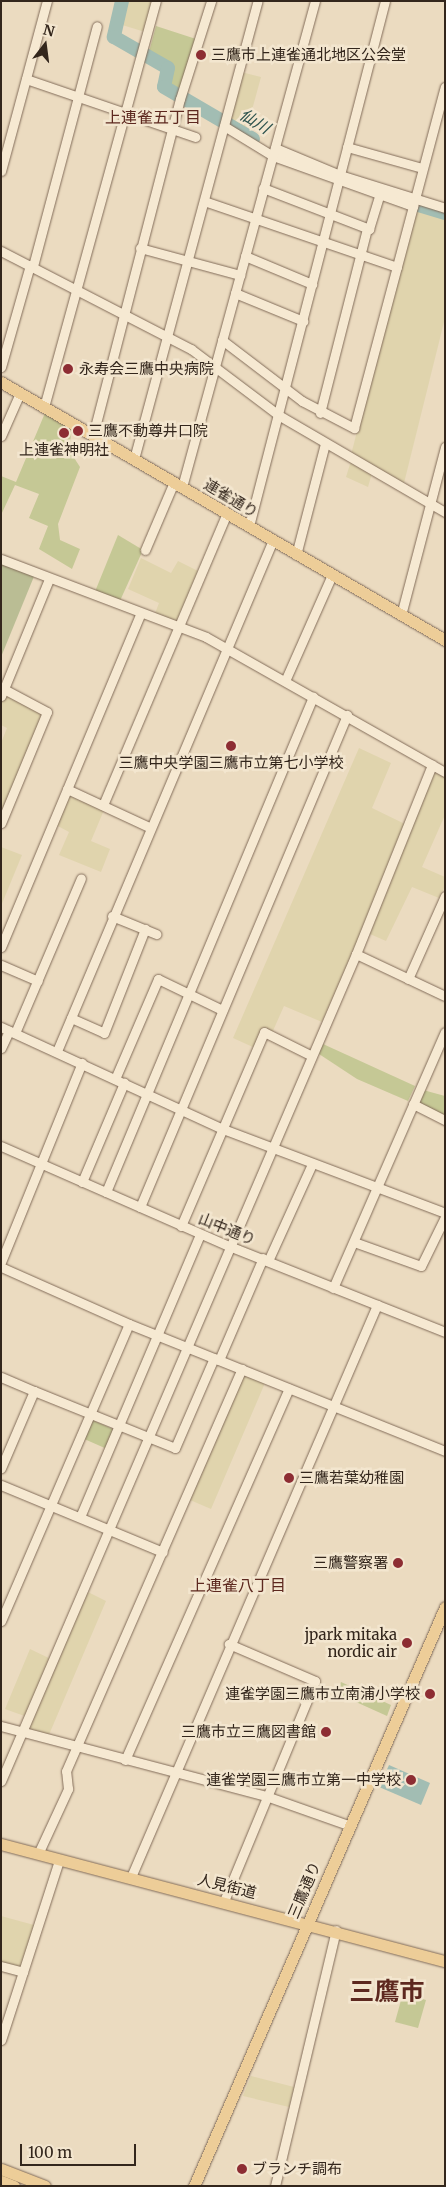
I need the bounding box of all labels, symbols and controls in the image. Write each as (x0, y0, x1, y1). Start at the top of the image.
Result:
north arrow (20, 20, 70, 70)
text: N (41, 20, 57, 41)
place label: 三鷹市上連雀通北地区公会堂 (211, 46, 406, 64)
marker: 三鷹市上連雀通北地区公会堂 (195, 49, 207, 61)
water label: 仙川 (236, 105, 274, 137)
district label: 上連雀五丁目 (105, 107, 201, 127)
place label: 永寿会三鷹中央病院 (79, 360, 214, 378)
marker: 永寿会三鷹中央病院 (61, 362, 75, 376)
place label: 三鷹不動尊井口院 (88, 422, 208, 440)
marker: 三鷹不動尊井口院 (72, 425, 84, 437)
marker: 上連雀神明社 (58, 427, 70, 439)
place label: 上連雀神明社 (19, 441, 109, 459)
street label: 連雀通り (201, 475, 261, 521)
marker: 三鷹中央学園三鷹市立第七小学校 (225, 740, 237, 752)
place label: 三鷹中央学園三鷹市立第七小学校 (119, 754, 343, 772)
street label: 山中通り (196, 1209, 258, 1249)
place label: 三鷹若葉幼稚園 (299, 1469, 404, 1487)
marker: 三鷹若葉幼稚園 (283, 1472, 295, 1484)
place label: 三鷹警察署 (313, 1554, 388, 1572)
marker: 三鷹警察署 (392, 1557, 404, 1569)
district label: 上連雀八丁目 (190, 1575, 286, 1595)
place label: jpark mitaka nordic air (305, 1625, 397, 1660)
marker: jpark mitaka nordic air (401, 1637, 413, 1649)
place label: 連雀学園三鷹市立南浦小学校 (225, 1685, 420, 1703)
marker: 連雀学園三鷹市立南浦小学校 (424, 1688, 436, 1700)
place label: 三鷹市立三鷹図書館 (181, 1723, 316, 1741)
marker: 三鷹市立三鷹図書館 (320, 1726, 332, 1738)
place label: 連雀学園三鷹市立第一中学校 (206, 1771, 401, 1789)
marker: 連雀学園三鷹市立第一中学校 (405, 1774, 417, 1786)
street label: 三鷹通り (284, 1859, 324, 1921)
street label: 人見街道 (196, 1870, 258, 1902)
district label: 三鷹市 (350, 1976, 424, 2006)
scale bar (22, 2134, 139, 2166)
text: 100 m (28, 2143, 72, 2162)
place label: ブランチ調布 (252, 2160, 342, 2178)
marker: ブランチ調布 (236, 2163, 248, 2175)

